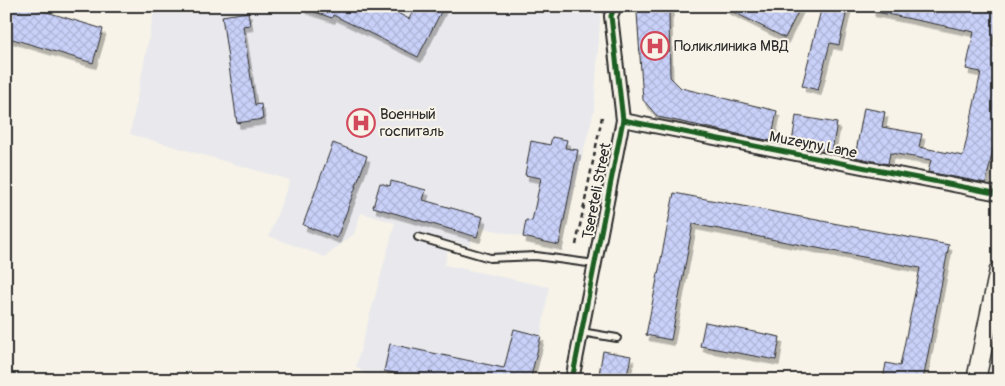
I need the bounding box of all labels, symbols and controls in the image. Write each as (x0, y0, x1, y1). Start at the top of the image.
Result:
hospital icon: Поликлиника МВД (640, 31, 670, 61)
place label: Поликлиника МВД (674, 37, 789, 56)
place label: Военный госпиталь (380, 105, 444, 141)
hospital icon: Военный госпиталь (346, 108, 376, 138)
street label: Muzeyny Lane (768, 127, 859, 163)
street label: Tsereteli Street (578, 140, 616, 241)

